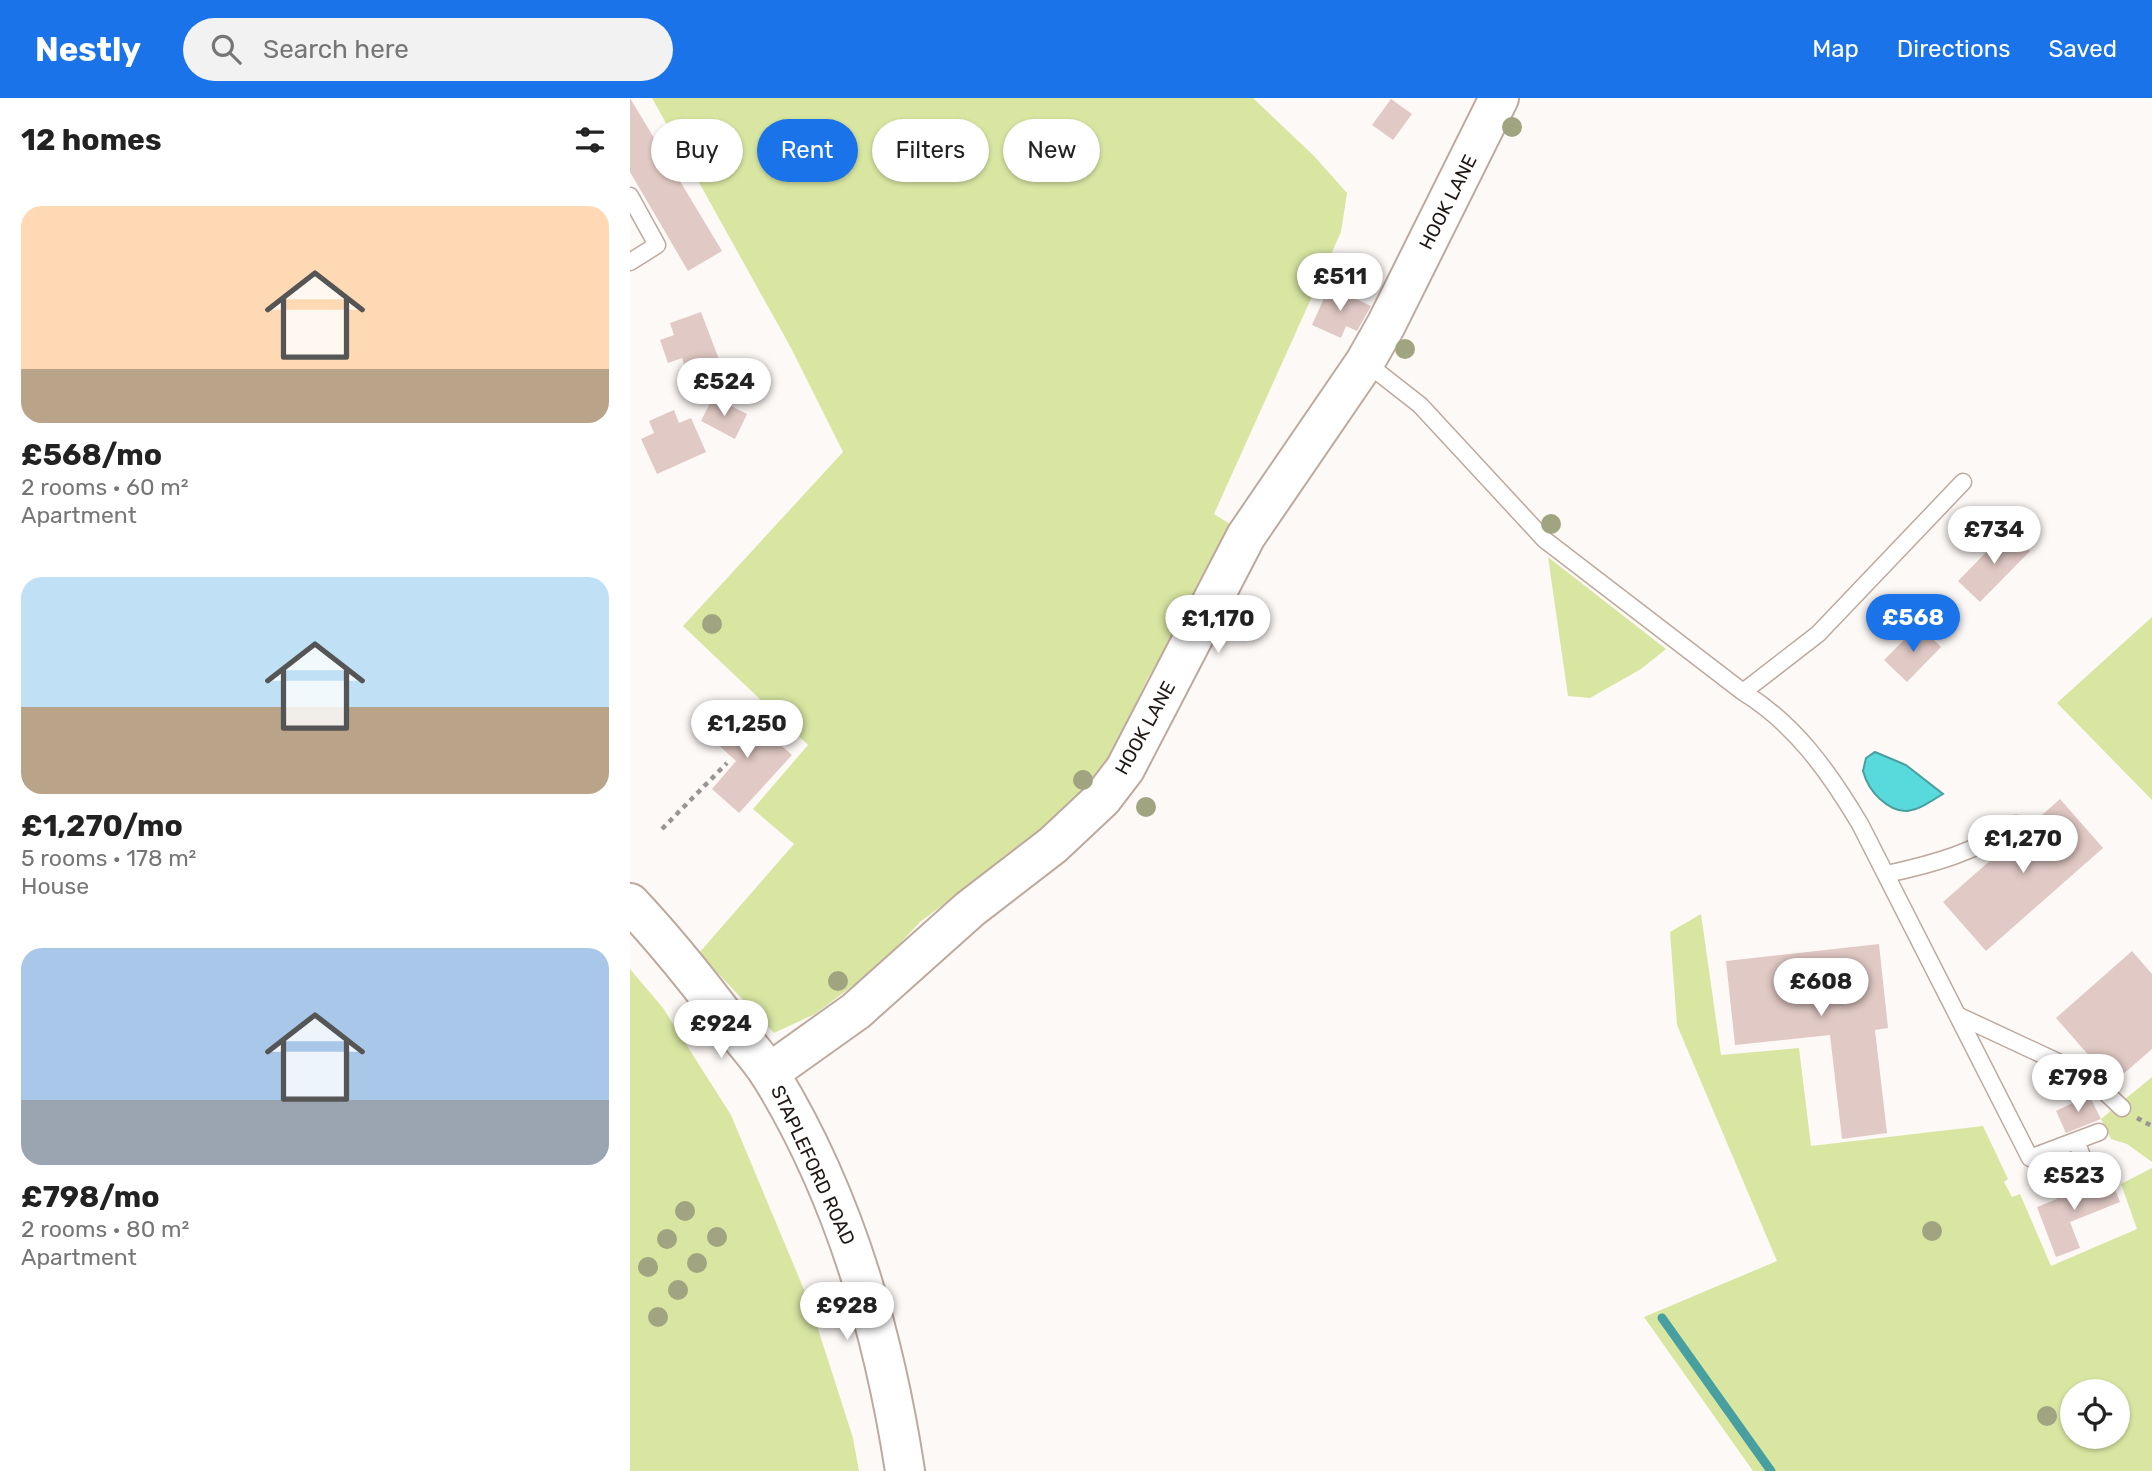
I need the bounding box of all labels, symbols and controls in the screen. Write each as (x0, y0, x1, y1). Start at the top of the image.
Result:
search box (183, 18, 673, 81)
text: Nestly (35, 30, 141, 69)
icon: search (207, 30, 245, 68)
text: Search here (263, 34, 409, 65)
text: Map (1812, 35, 1859, 63)
text: Directions (1897, 35, 2010, 63)
text: Saved (2048, 35, 2117, 63)
chip: Buy (651, 119, 743, 182)
chip: Rent (757, 119, 858, 182)
chip: Filters (872, 119, 989, 182)
chip: New (1003, 119, 1100, 182)
icon: filters (571, 121, 609, 159)
text: 12 homes (21, 122, 162, 158)
street label: HOOK LANE (1414, 151, 1482, 253)
icon: home (252, 252, 378, 378)
pin: £511 (1299, 254, 1381, 313)
text: £511 (1313, 262, 1367, 290)
pin: £524 (683, 358, 765, 418)
text: £524 (693, 367, 755, 395)
text: £568/mo (21, 437, 162, 473)
text: 2 rooms · 60 m² (21, 473, 189, 501)
text: Apartment (21, 501, 137, 529)
pin: £734 (1953, 506, 2035, 566)
text: £734 (1964, 515, 2024, 543)
pin: £568 (1872, 594, 1954, 654)
pin: £1,170 (1161, 596, 1275, 655)
text: £568 (1882, 603, 1944, 631)
text: £1,170 (1181, 604, 1255, 632)
icon: home (252, 623, 378, 749)
street label: HOOK LANE (1110, 677, 1180, 779)
pin: £1,250 (690, 700, 804, 760)
text: £1,250 (707, 709, 787, 737)
text: £1,270/mo (21, 808, 183, 844)
pin: £1,270 (1966, 816, 2080, 875)
text: £1,270 (1984, 824, 2062, 852)
text: 5 rooms · 178 m² (21, 844, 196, 872)
text: House (21, 872, 89, 900)
pin: £608 (1780, 958, 1862, 1018)
text: £608 (1790, 967, 1852, 995)
icon: home (252, 994, 378, 1120)
pin: £924 (680, 1000, 762, 1060)
text: £924 (690, 1009, 752, 1037)
pin: £798 (2037, 1054, 2119, 1114)
text: £798 (2048, 1063, 2108, 1091)
street label: STAPLEFORD ROAD (766, 1082, 860, 1248)
pin: £523 (2033, 1152, 2115, 1212)
text: £523 (2043, 1161, 2105, 1189)
text: £798/mo (21, 1179, 160, 1215)
text: 2 rooms · 80 m² (21, 1215, 189, 1243)
text: Apartment (21, 1243, 137, 1271)
pin: £928 (806, 1282, 888, 1342)
text: £928 (816, 1291, 878, 1319)
map controls (2060, 1379, 2130, 1449)
button: locate (2060, 1379, 2130, 1449)

